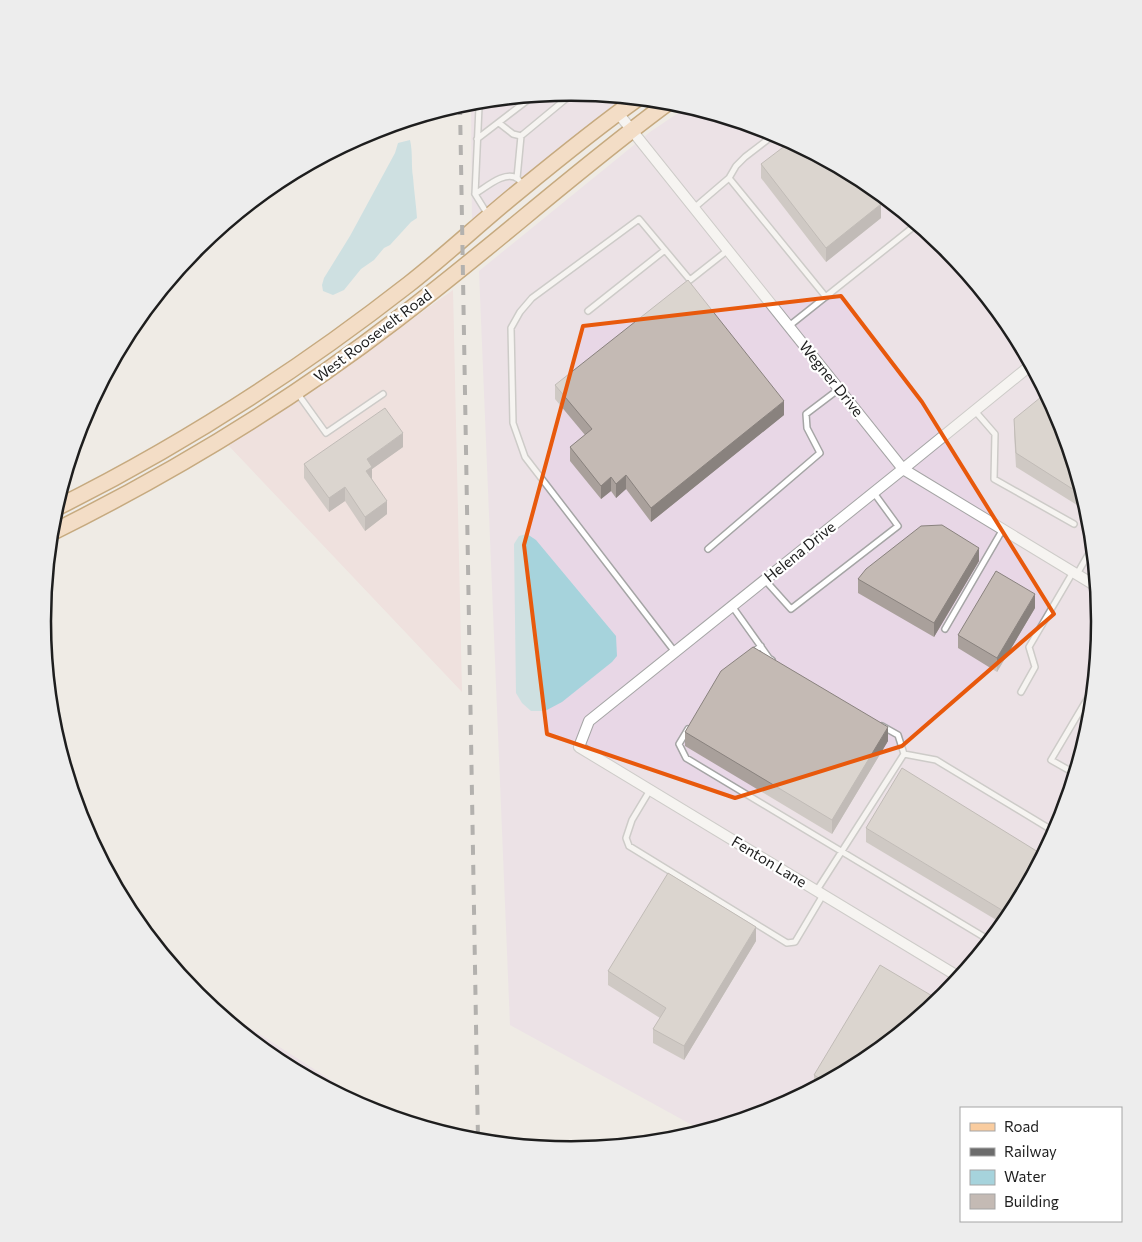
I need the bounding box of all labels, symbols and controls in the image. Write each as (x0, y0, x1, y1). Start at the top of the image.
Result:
street label: West Roosevelt Road (310, 285, 435, 385)
street label: Wegner Drive (796, 337, 868, 420)
street label: Helena Drive (760, 517, 839, 585)
street label: Fenton Lane (729, 832, 810, 891)
legend (960, 1107, 1122, 1222)
text: Road (1004, 1117, 1039, 1135)
text: Railway (1004, 1142, 1057, 1160)
text: Water (1004, 1167, 1046, 1185)
text: Building (1004, 1192, 1059, 1210)

